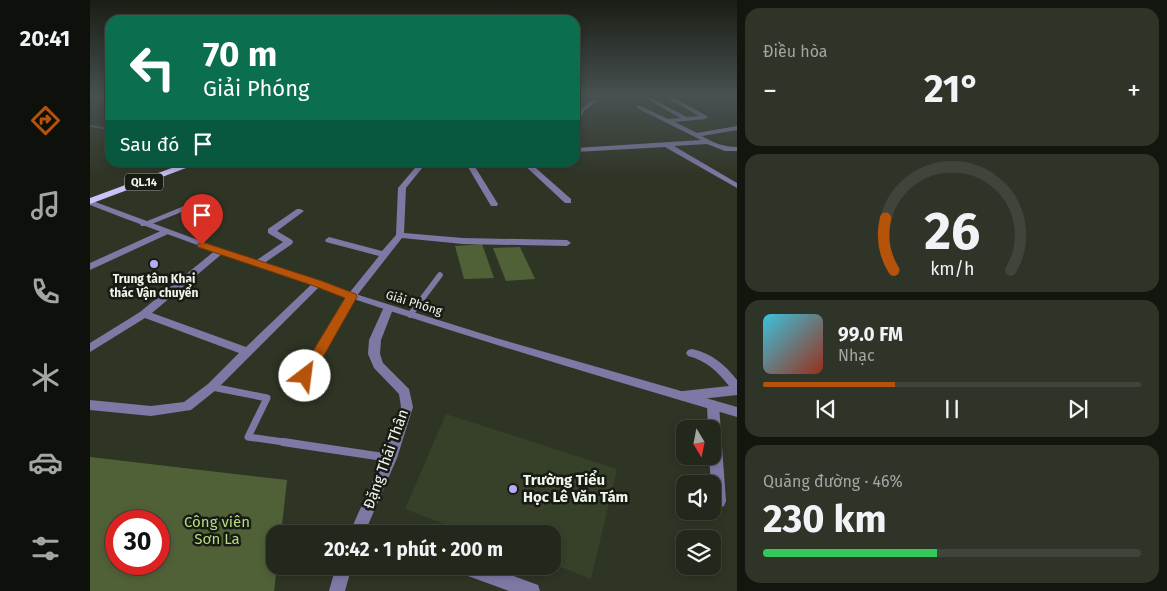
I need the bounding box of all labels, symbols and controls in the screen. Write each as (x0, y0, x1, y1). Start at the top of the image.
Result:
text: 20:41 (20, 25, 70, 52)
text: 70 m (203, 33, 277, 75)
icon: left (120, 35, 185, 100)
text: Điều hòa (763, 42, 828, 61)
text: 21° (924, 66, 980, 112)
text: − (763, 74, 777, 107)
text: + (1127, 74, 1141, 107)
text: Giải Phóng (203, 75, 310, 102)
icon: directions (28, 103, 63, 138)
icon: arrive (189, 130, 217, 158)
text: Sau đó (120, 133, 179, 156)
road number: QL.14 (125, 173, 163, 190)
icon: music (28, 188, 63, 223)
pin (181, 194, 223, 245)
text: 26 (924, 200, 980, 263)
icon: arrive (188, 201, 216, 229)
marker: Trung tâm Khai thác Vận chuyển (148, 258, 160, 270)
text: km/h (930, 258, 974, 280)
place label: Trung tâm Khai thác Vận chuyển (110, 272, 198, 300)
icon: phone (28, 274, 63, 309)
street label: Giải Phóng (384, 288, 445, 318)
text: 99.0 FM (838, 323, 903, 346)
text: Nhạc (838, 346, 875, 365)
position arrow (278, 349, 330, 401)
icon: climate (28, 360, 63, 395)
icon: previous (812, 395, 840, 423)
icon: pause (938, 395, 966, 423)
icon: next (1064, 395, 1092, 423)
street label: Đặng Thái Thân (360, 407, 412, 511)
north arrow (676, 420, 721, 465)
map controls (676, 420, 721, 575)
icon: car (28, 445, 63, 480)
place label: Trường Tiểu Học Lê Văn Tám (523, 470, 628, 506)
text: Quãng đường · 46% (763, 472, 903, 491)
button: sound (676, 475, 721, 520)
marker: Trường Tiểu Học Lê Văn Tám (507, 483, 519, 495)
text: 230 km (763, 496, 887, 542)
speed limit sign: 30 (105, 510, 170, 575)
park label: Công viên Sơn La (184, 513, 250, 548)
button: layers (676, 530, 721, 575)
icon: filters (28, 531, 63, 566)
text: 20:42 · 1 phút · 200 m (324, 538, 503, 561)

